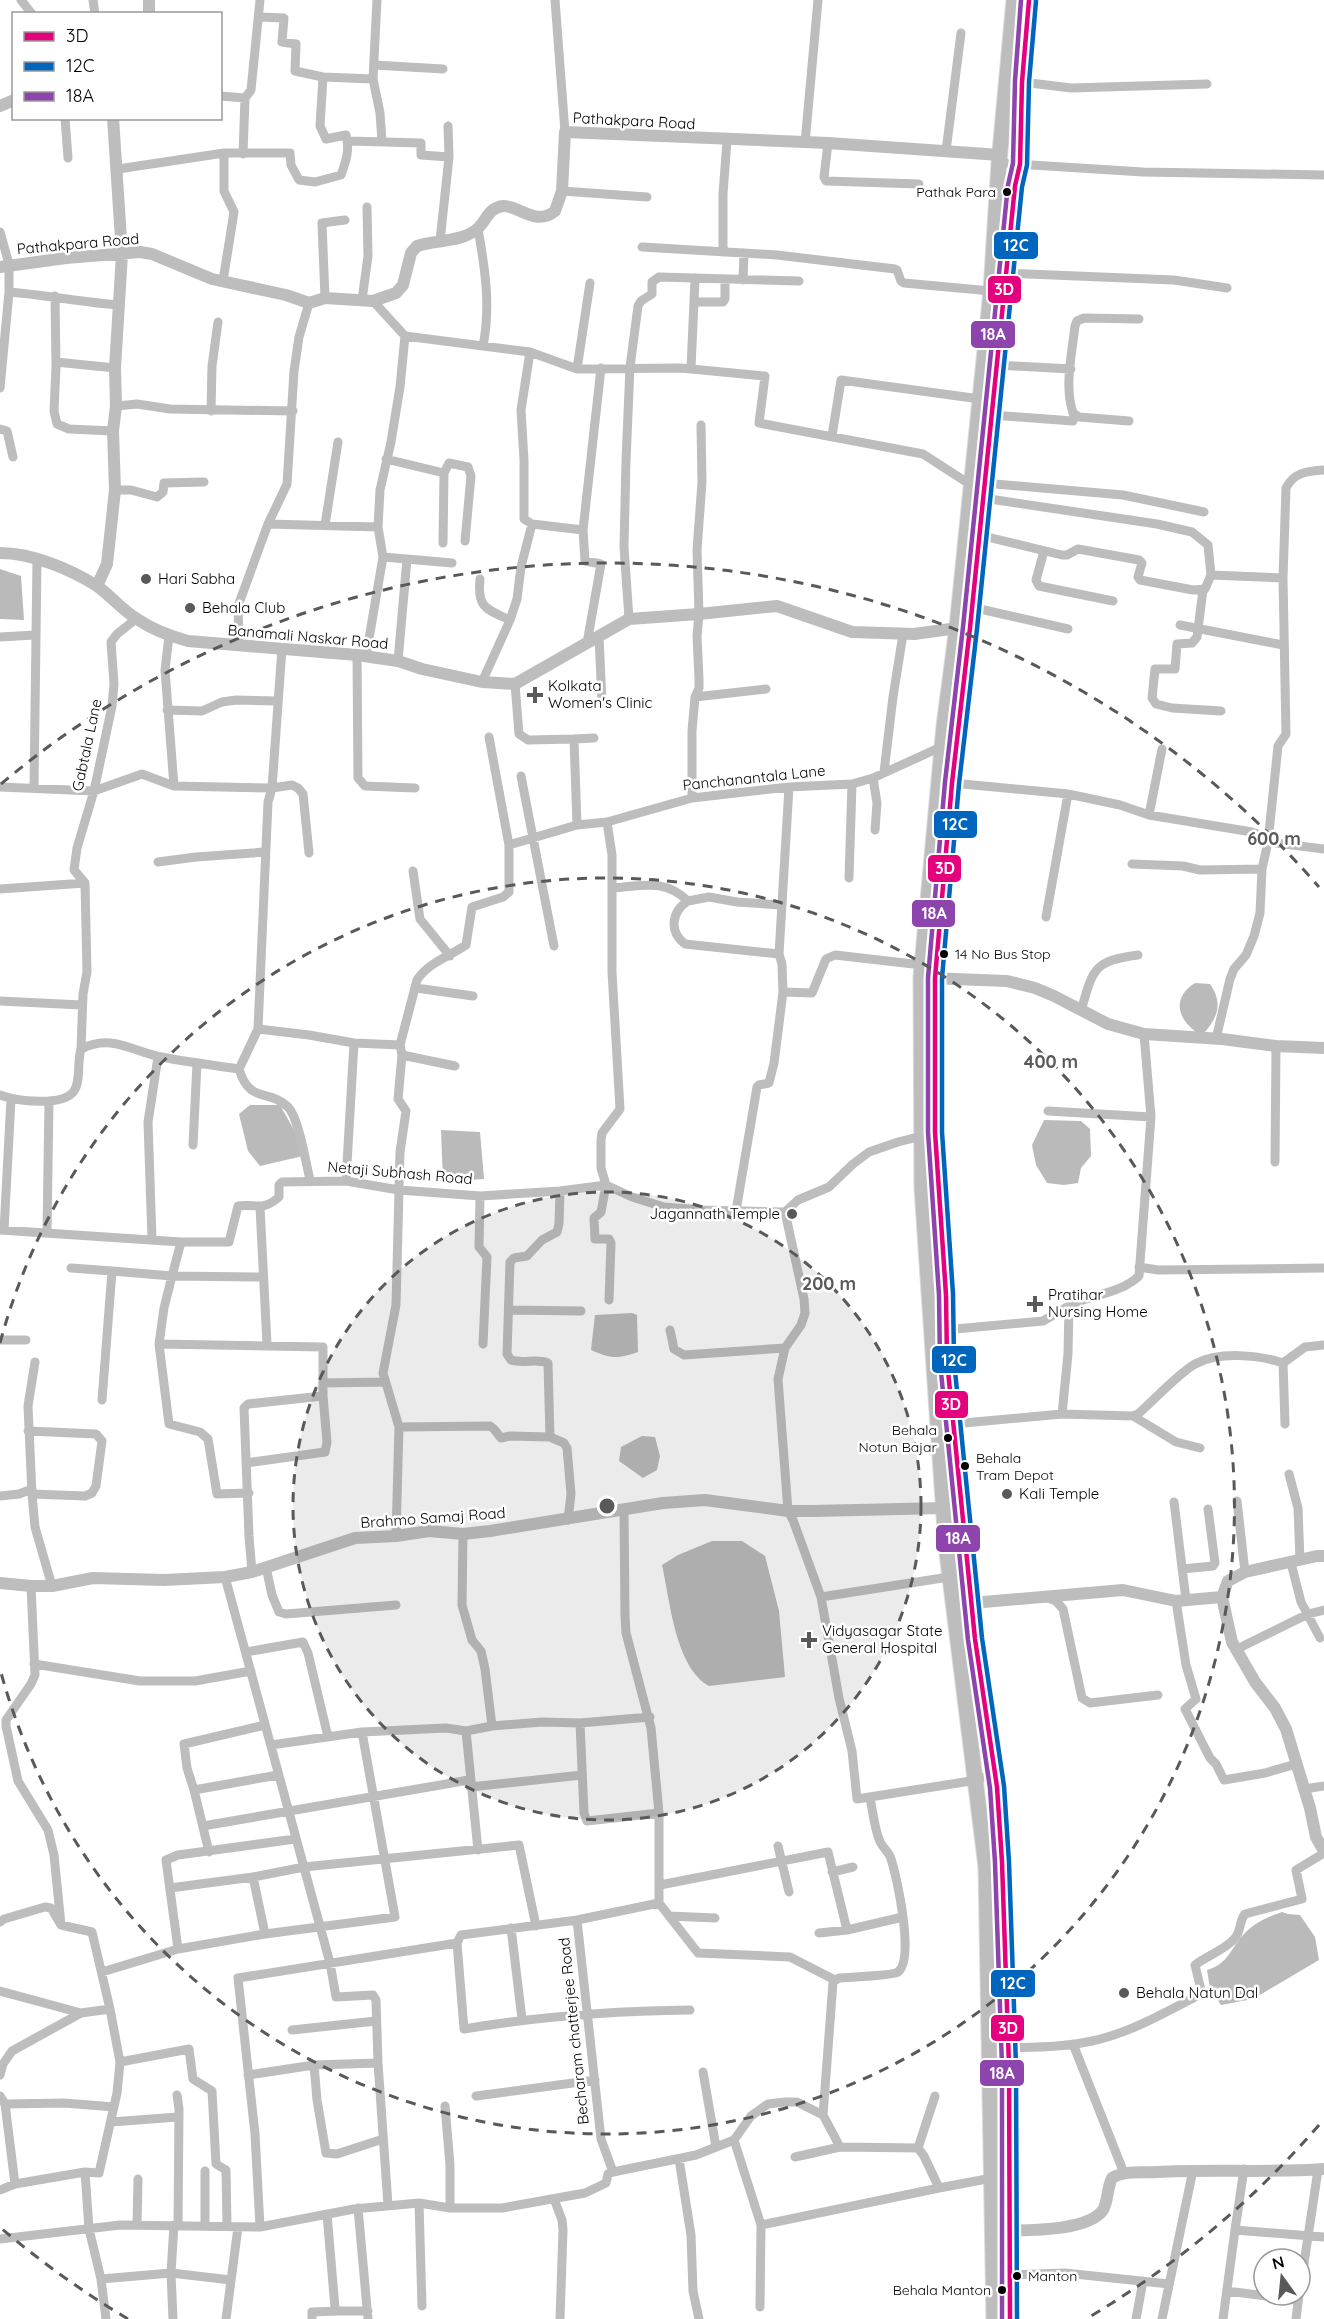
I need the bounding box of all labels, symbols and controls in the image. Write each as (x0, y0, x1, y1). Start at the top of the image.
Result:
legend (12, 12, 222, 120)
text: 3D (66, 24, 88, 47)
text: 12C (66, 54, 95, 77)
text: 18A (66, 84, 94, 107)
street label: Pathakpara Road (572, 108, 696, 133)
place label: Pathak Para (916, 183, 996, 201)
marker: Pathak Para (1001, 186, 1013, 198)
street label: Pathakpara Road (16, 229, 140, 258)
line badge: 12C (993, 231, 1039, 260)
text: 12C (1003, 235, 1029, 255)
line badge: 3D (987, 275, 1022, 304)
text: 3D (994, 279, 1014, 299)
line badge: 18A (970, 320, 1016, 349)
text: 18A (980, 324, 1006, 344)
place label: Hari Sabha (158, 569, 235, 588)
marker: Hari Sabha (139, 572, 153, 586)
place label: Behala Club (202, 598, 285, 617)
marker: Behala Club (183, 601, 197, 615)
street label: Banamali Naskar Road (227, 620, 389, 653)
place label: Kolkata Women's Clinic (548, 676, 653, 712)
marker: Kolkata Women's Clinic (526, 686, 544, 704)
street label: Gabtala Lane (67, 697, 106, 793)
street label: Panchanantala Lane (682, 761, 826, 794)
line badge: 12C (933, 810, 978, 839)
text: 12C (942, 814, 968, 834)
text: 600 m (1247, 827, 1301, 850)
line badge: 3D (927, 854, 962, 883)
text: 3D (935, 858, 955, 878)
line badge: 18A (911, 899, 956, 928)
text: 18A (921, 903, 947, 923)
place label: 14 No Bus Stop (955, 945, 1051, 963)
marker: 14 No Bus Stop (938, 948, 950, 960)
text: 400 m (1024, 1050, 1078, 1073)
street label: Netaji Subhash Road (327, 1157, 473, 1188)
place label: Jagannath Temple (650, 1204, 780, 1223)
marker: Jagannath Temple (785, 1207, 799, 1221)
text: 200 m (802, 1272, 856, 1295)
place label: Pratihar Nursing Home (1048, 1285, 1148, 1321)
marker: Pratihar Nursing Home (1026, 1295, 1044, 1313)
line badge: 12C (931, 1345, 977, 1374)
text: 12C (941, 1350, 967, 1370)
line badge: 3D (934, 1390, 969, 1419)
text: 3D (941, 1394, 961, 1414)
place label: Behala Notun Bajar (858, 1421, 938, 1456)
marker: Behala Notun Bajar (942, 1432, 954, 1444)
place label: Behala Tram Depot (976, 1449, 1054, 1484)
marker: Behala Tram Depot (959, 1460, 971, 1472)
place label: Kali Temple (1019, 1484, 1099, 1503)
marker: Kali Temple (1000, 1487, 1014, 1501)
centre of rings (597, 1496, 617, 1516)
street label: Brahmo Samaj Road (360, 1503, 506, 1532)
line badge: 18A (935, 1524, 981, 1553)
text: 18A (945, 1528, 971, 1548)
place label: Vidyasagar State General Hospital (822, 1621, 942, 1657)
marker: Vidyasagar State General Hospital (800, 1631, 818, 1649)
street label: Becharam chatterjee Road (554, 1937, 593, 2126)
line badge: 12C (990, 1969, 1036, 1998)
text: 12C (1000, 1973, 1026, 1993)
place label: Behala Natun Dal (1136, 1983, 1258, 2002)
marker: Behala Natun Dal (1117, 1986, 1131, 2000)
line badge: 3D (990, 2014, 1025, 2042)
text: 3D (998, 2018, 1018, 2038)
line badge: 18A (979, 2059, 1025, 2087)
text: 18A (989, 2063, 1015, 2083)
north arrow (1252, 2247, 1312, 2307)
text: N (1270, 2251, 1286, 2274)
place label: Manton (1028, 2267, 1077, 2285)
marker: Manton (1011, 2270, 1023, 2282)
place label: Behala Manton (893, 2281, 991, 2299)
marker: Behala Manton (996, 2284, 1008, 2296)

